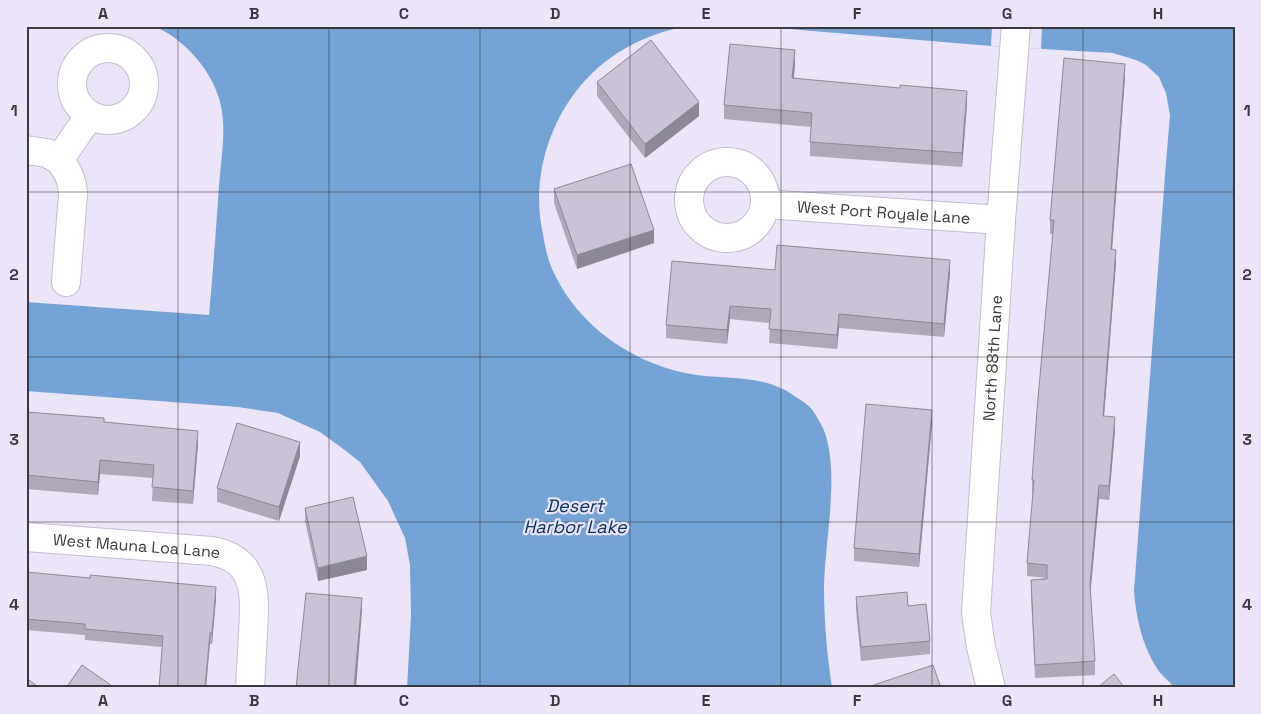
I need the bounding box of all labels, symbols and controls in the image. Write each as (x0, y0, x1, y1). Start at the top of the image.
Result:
text: A (98, 3, 108, 24)
text: B (249, 3, 259, 24)
text: C (399, 3, 409, 24)
text: D (550, 3, 560, 24)
text: E (702, 3, 711, 24)
text: F (853, 3, 862, 24)
text: G (1002, 3, 1012, 24)
text: H (1153, 3, 1163, 24)
text: 1 (10, 100, 18, 121)
text: 1 (1243, 100, 1251, 121)
street label: West Port Royale Lane (796, 196, 971, 229)
text: 2 (9, 264, 19, 285)
text: 2 (1242, 264, 1252, 285)
street label: North 88th Lane (978, 294, 1007, 422)
text: 3 (9, 429, 19, 450)
text: 3 (1242, 429, 1252, 450)
water label: Desert Harbor Lake (523, 494, 628, 538)
street label: West Mauna Loa Lane (52, 529, 223, 564)
text: 4 (9, 594, 19, 615)
text: 4 (1242, 594, 1252, 615)
text: A (98, 690, 108, 711)
text: B (249, 690, 259, 711)
text: C (399, 690, 409, 711)
text: D (550, 690, 560, 711)
text: E (702, 690, 711, 711)
text: F (853, 690, 862, 711)
text: G (1002, 690, 1012, 711)
text: H (1153, 690, 1163, 711)

